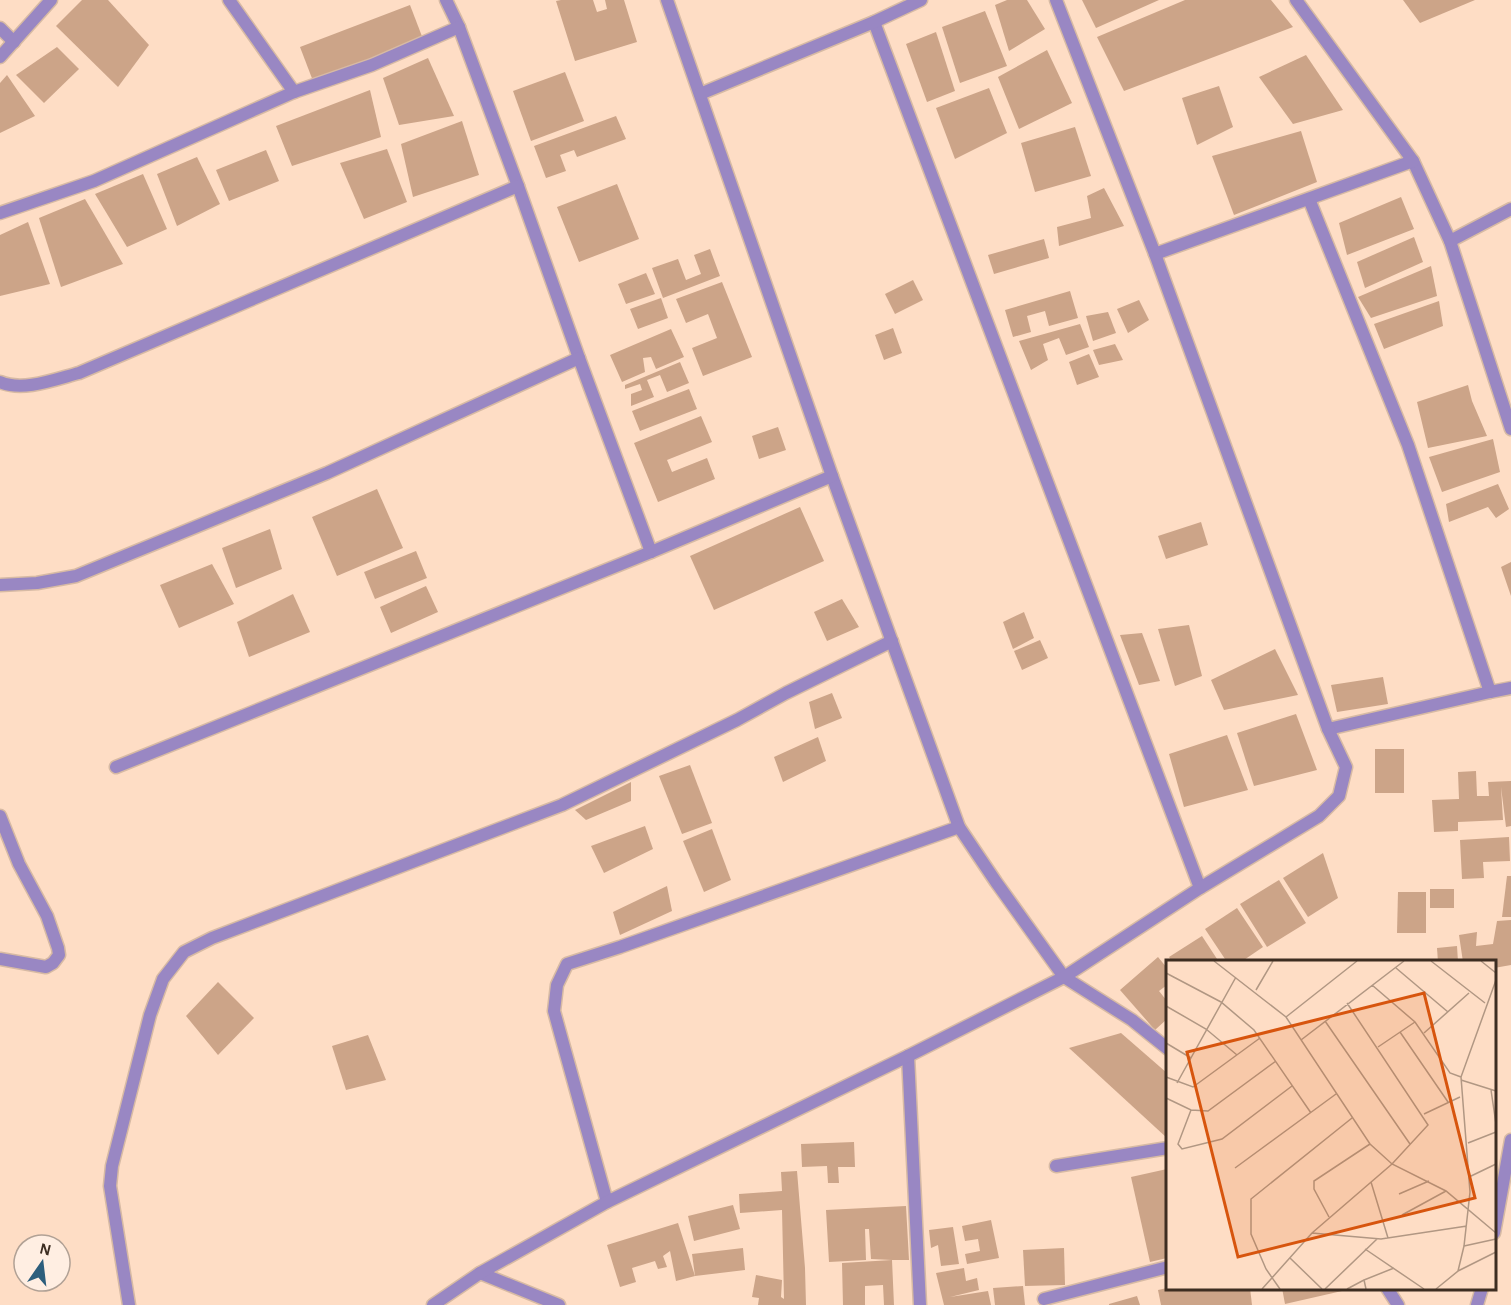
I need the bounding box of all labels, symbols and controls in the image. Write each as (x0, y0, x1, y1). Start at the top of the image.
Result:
inset map (1166, 960, 1496, 1290)
north arrow (12, 1233, 72, 1293)
text: N (38, 1240, 53, 1259)

